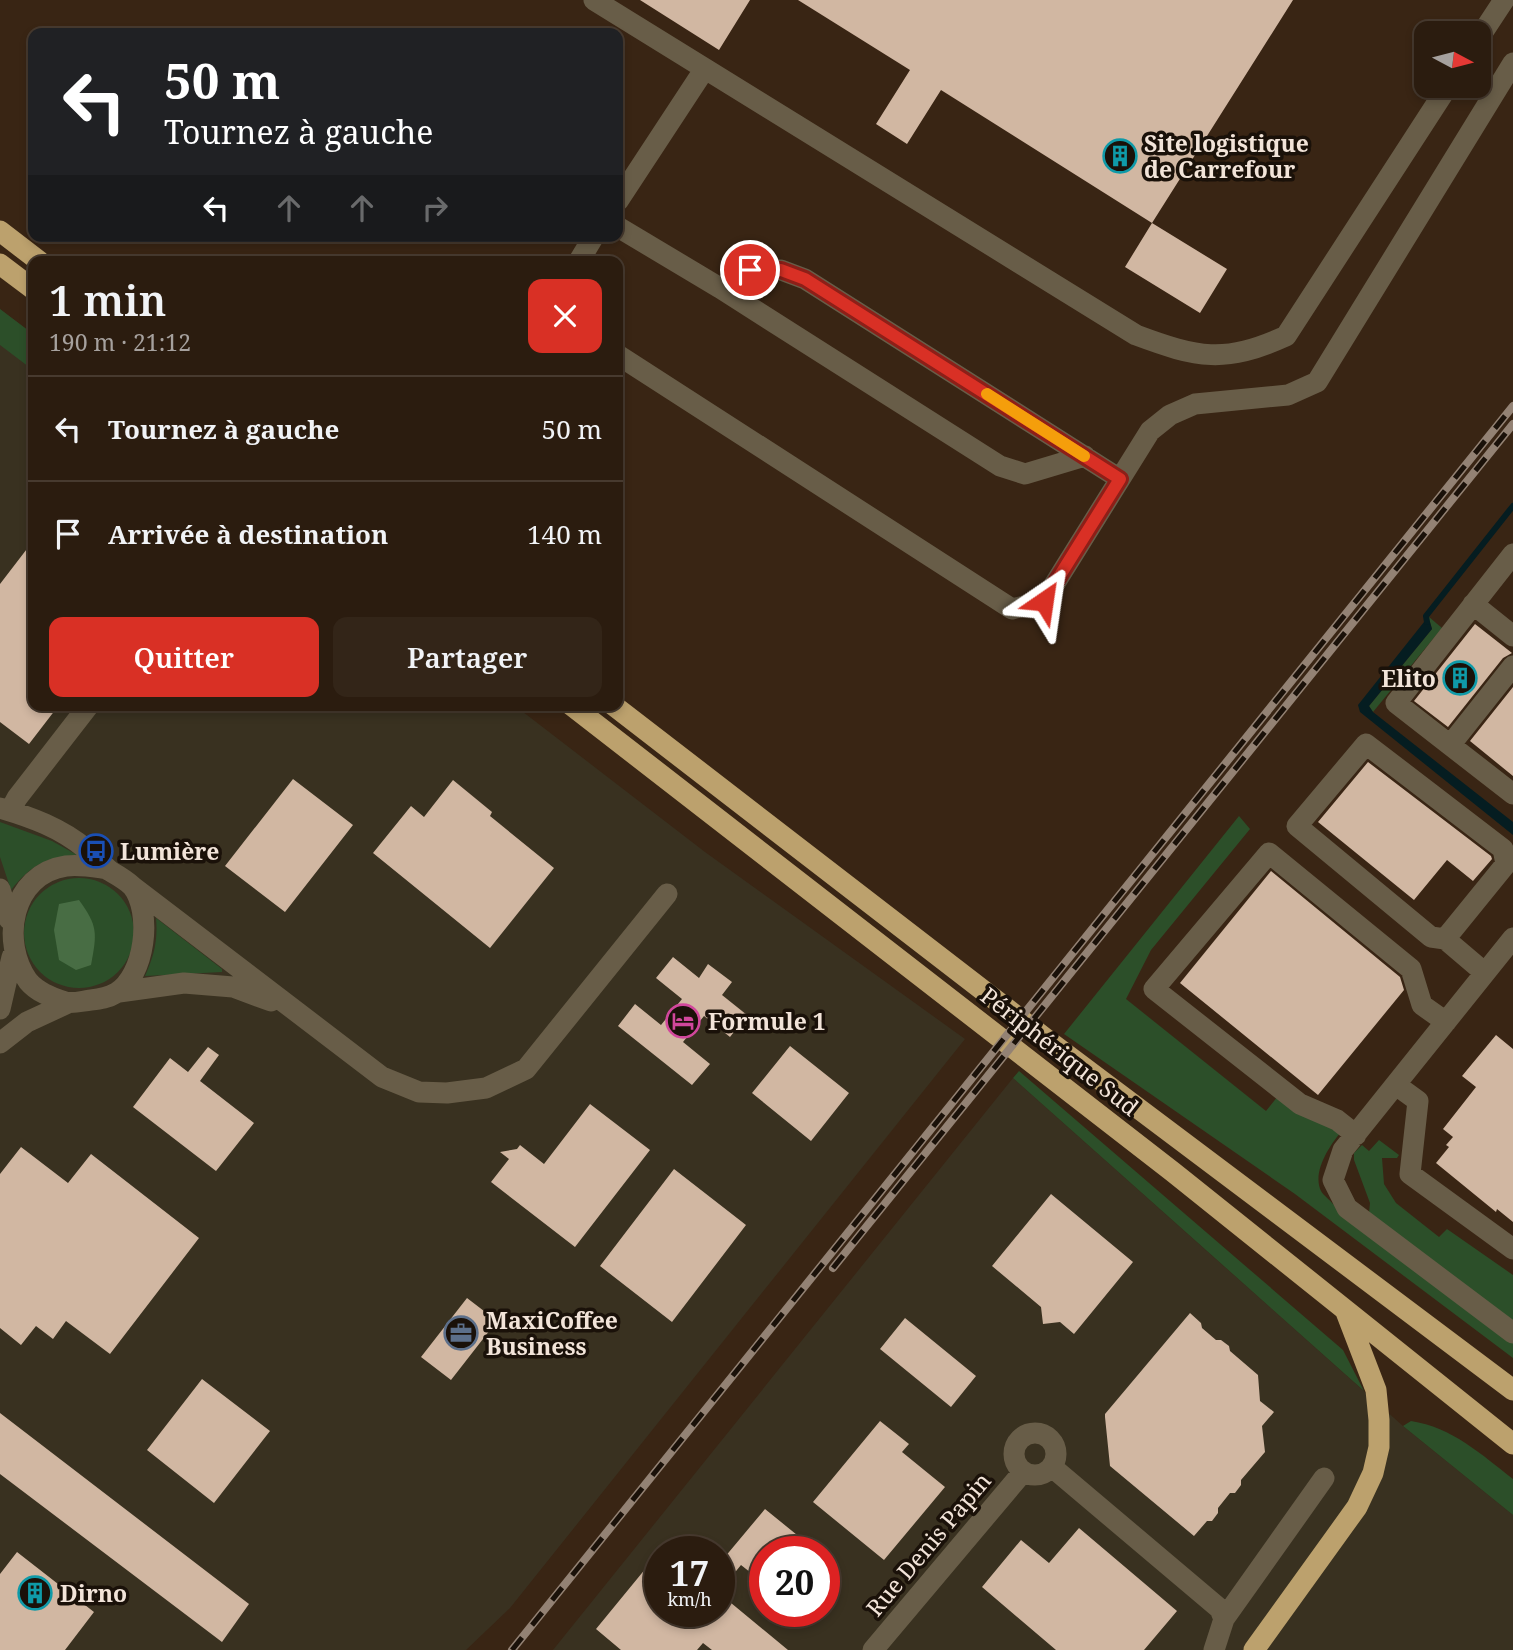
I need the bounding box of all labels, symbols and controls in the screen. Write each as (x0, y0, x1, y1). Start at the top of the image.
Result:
north arrow (1414, 21, 1491, 98)
map controls (1414, 21, 1491, 98)
text: 50 m (164, 47, 280, 113)
icon: left (49, 56, 140, 147)
text: Tournez à gauche (164, 110, 433, 153)
place label: Site logistique de Carrefour (1144, 127, 1309, 185)
building icon: Site logistique de Carrefour (1101, 137, 1139, 175)
icon: left (197, 189, 235, 227)
icon: ahead (270, 189, 308, 227)
icon: ahead (343, 189, 381, 227)
icon: right (416, 189, 454, 227)
pin (720, 240, 780, 300)
icon: arrive (731, 251, 769, 289)
text: 1 min (49, 271, 166, 328)
button: close (528, 279, 602, 353)
text: 190 m · 21:12 (49, 326, 191, 358)
icon: left (49, 410, 87, 448)
text: Tournez à gauche (108, 411, 339, 447)
text: 50 m (542, 411, 602, 447)
icon: arrive (49, 515, 87, 553)
text: Arrivée à destination (108, 516, 388, 552)
text: 140 m (527, 516, 602, 552)
position arrow (1007, 564, 1081, 638)
button: Quitter (49, 617, 319, 697)
button: Partager (333, 617, 602, 697)
building icon: Elito (1441, 659, 1479, 697)
place label: Elito (1381, 662, 1436, 694)
bus stop icon: Lumière (77, 832, 115, 870)
place label: Lumière (120, 835, 220, 867)
street label: Périphérique Sud (975, 979, 1145, 1123)
hotel icon: Formule 1 (664, 1002, 702, 1040)
place label: Formule 1 (708, 1005, 826, 1037)
place label: MaxiCoffee Business (486, 1304, 618, 1362)
office icon: MaxiCoffee Business (442, 1314, 480, 1352)
street label: Rue Denis Papin (858, 1465, 998, 1623)
speed limit sign: 20 (749, 1536, 840, 1627)
text: 17 (670, 1549, 709, 1596)
building icon: Dirno (16, 1574, 54, 1612)
place label: Dirno (60, 1577, 127, 1609)
text: km/h (667, 1587, 712, 1611)

